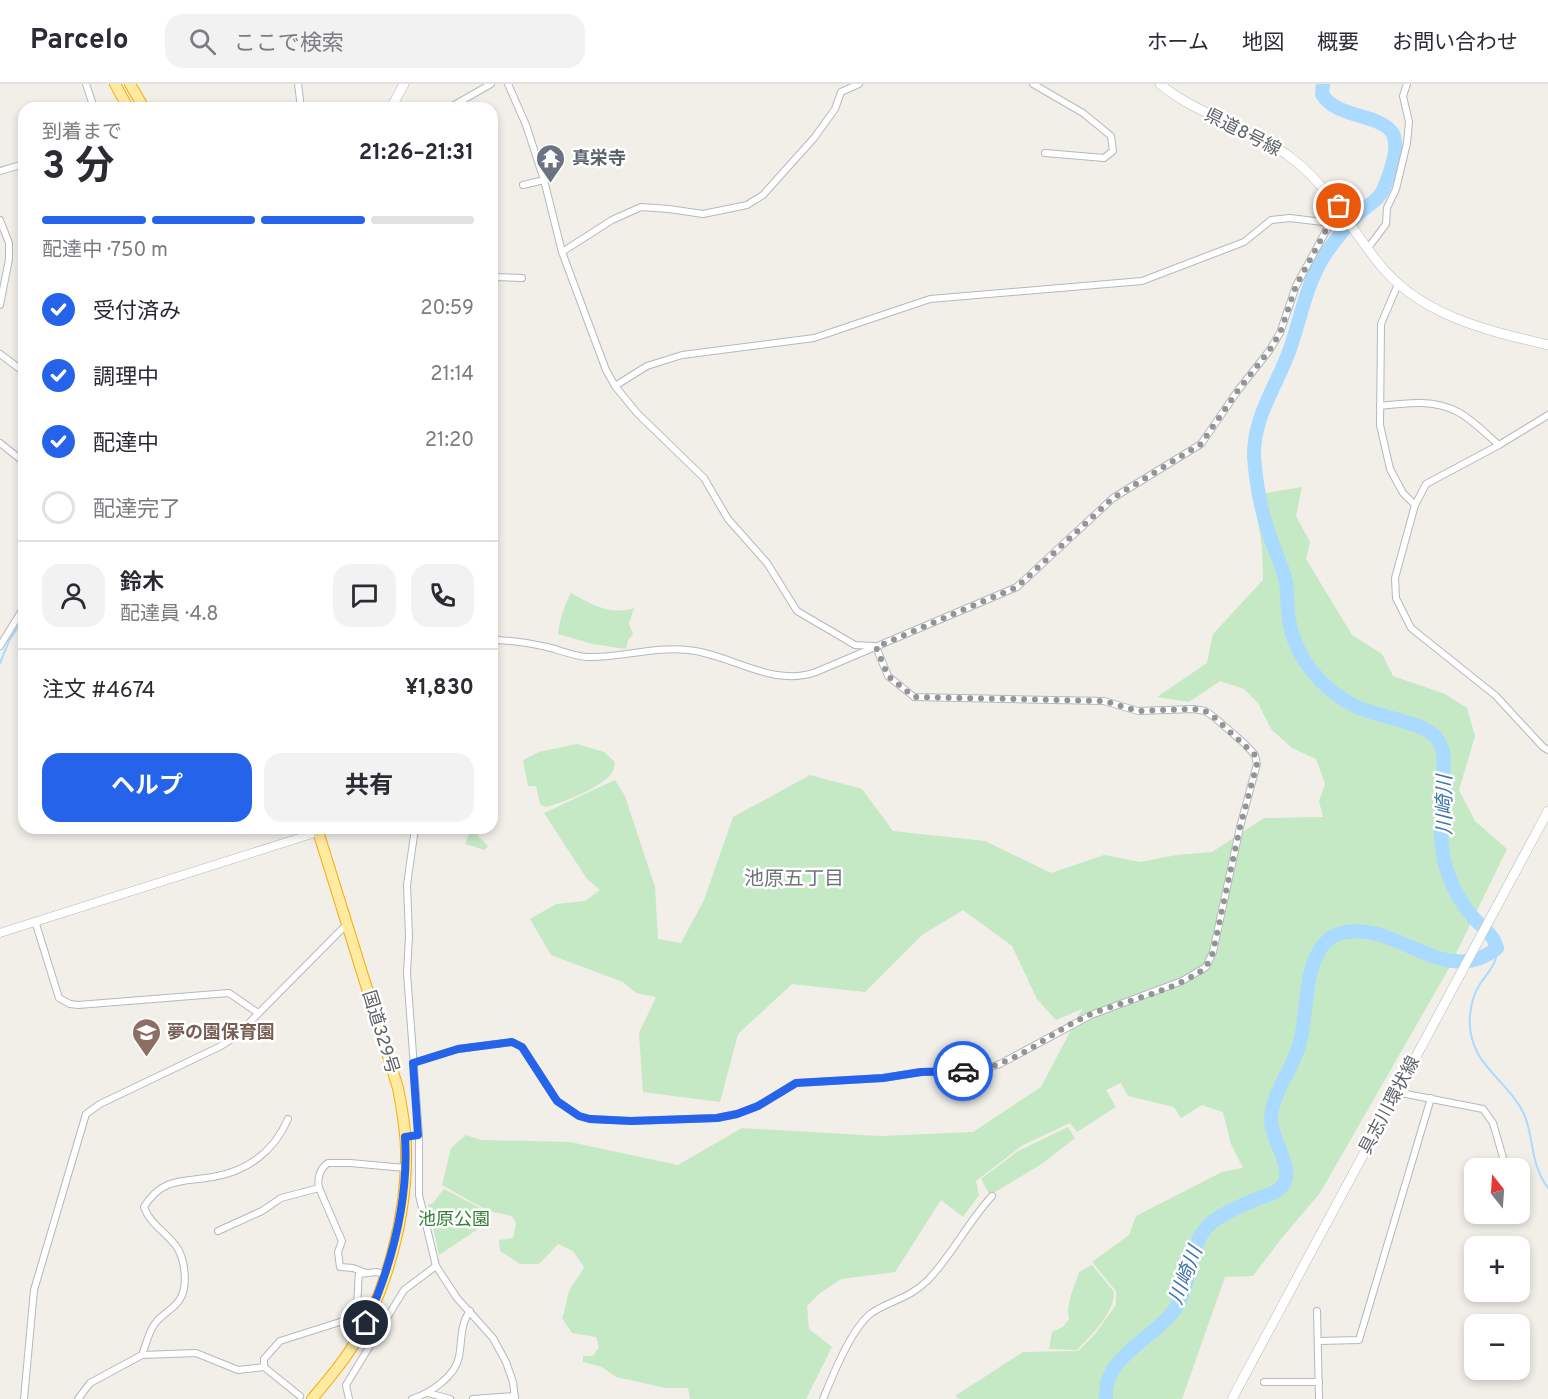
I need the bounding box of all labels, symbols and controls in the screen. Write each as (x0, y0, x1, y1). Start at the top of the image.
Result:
search box (165, 14, 585, 68)
text: Parcelo (30, 23, 129, 59)
icon: search (186, 25, 219, 58)
text: ホーム (1147, 30, 1209, 57)
text: 地図 (1242, 30, 1284, 57)
text: 概要 (1317, 30, 1359, 57)
text: お問い合わせ (1392, 30, 1518, 57)
text: ここで検索 (234, 31, 344, 58)
street label: 県道8号線 (1200, 104, 1285, 162)
text: 到着まで (42, 120, 122, 146)
text: 21:26–21:31 (359, 140, 474, 167)
temple icon: 真栄寺 (535, 142, 567, 184)
text: 3 分 (42, 144, 114, 193)
place label: 真栄寺 (572, 148, 626, 171)
pin (1313, 180, 1364, 231)
icon: bag (1322, 189, 1355, 222)
text: 配達中 · 750 m (42, 238, 168, 264)
icon: check (42, 293, 75, 326)
text: 20:59 (420, 296, 474, 322)
text: 受付済み (93, 299, 181, 326)
icon: check (42, 359, 75, 392)
text: 21:14 (430, 362, 474, 388)
text: 調理中 (93, 365, 159, 392)
icon: check (42, 425, 75, 458)
text: 21:20 (425, 428, 474, 454)
text: 配達中 (93, 431, 159, 458)
text: 配達完了 (93, 497, 181, 524)
button: person (42, 564, 105, 627)
button: chat (333, 564, 396, 627)
button: phone (411, 564, 474, 627)
text: 鈴木 (120, 570, 164, 597)
text: 配達員 · 4.8 (120, 602, 219, 628)
text: ¥1,830 (405, 675, 474, 702)
text: 注文 #4674 (42, 678, 156, 705)
button: ヘルプ (42, 753, 252, 822)
button: 共有 (264, 753, 474, 822)
water label: 川崎川 (1433, 773, 1459, 835)
district label: 池原五丁目 (744, 867, 844, 893)
street label: 国道329号 (356, 988, 403, 1077)
school or university icon: 夢の園保育園 (130, 1016, 162, 1058)
place label: 夢の園保育園 (167, 1022, 275, 1045)
courier (933, 1041, 993, 1101)
street label: 具志川環状線 (1355, 1053, 1426, 1159)
icon: car (947, 1055, 980, 1088)
north arrow (1464, 1158, 1530, 1224)
map controls (1464, 1158, 1530, 1380)
park label: 池原公園 (418, 1209, 490, 1232)
button: + (1464, 1236, 1530, 1302)
water label: 川崎川 (1164, 1241, 1210, 1308)
pin (340, 1297, 391, 1348)
icon: home (349, 1306, 382, 1339)
button: − (1464, 1314, 1530, 1380)

